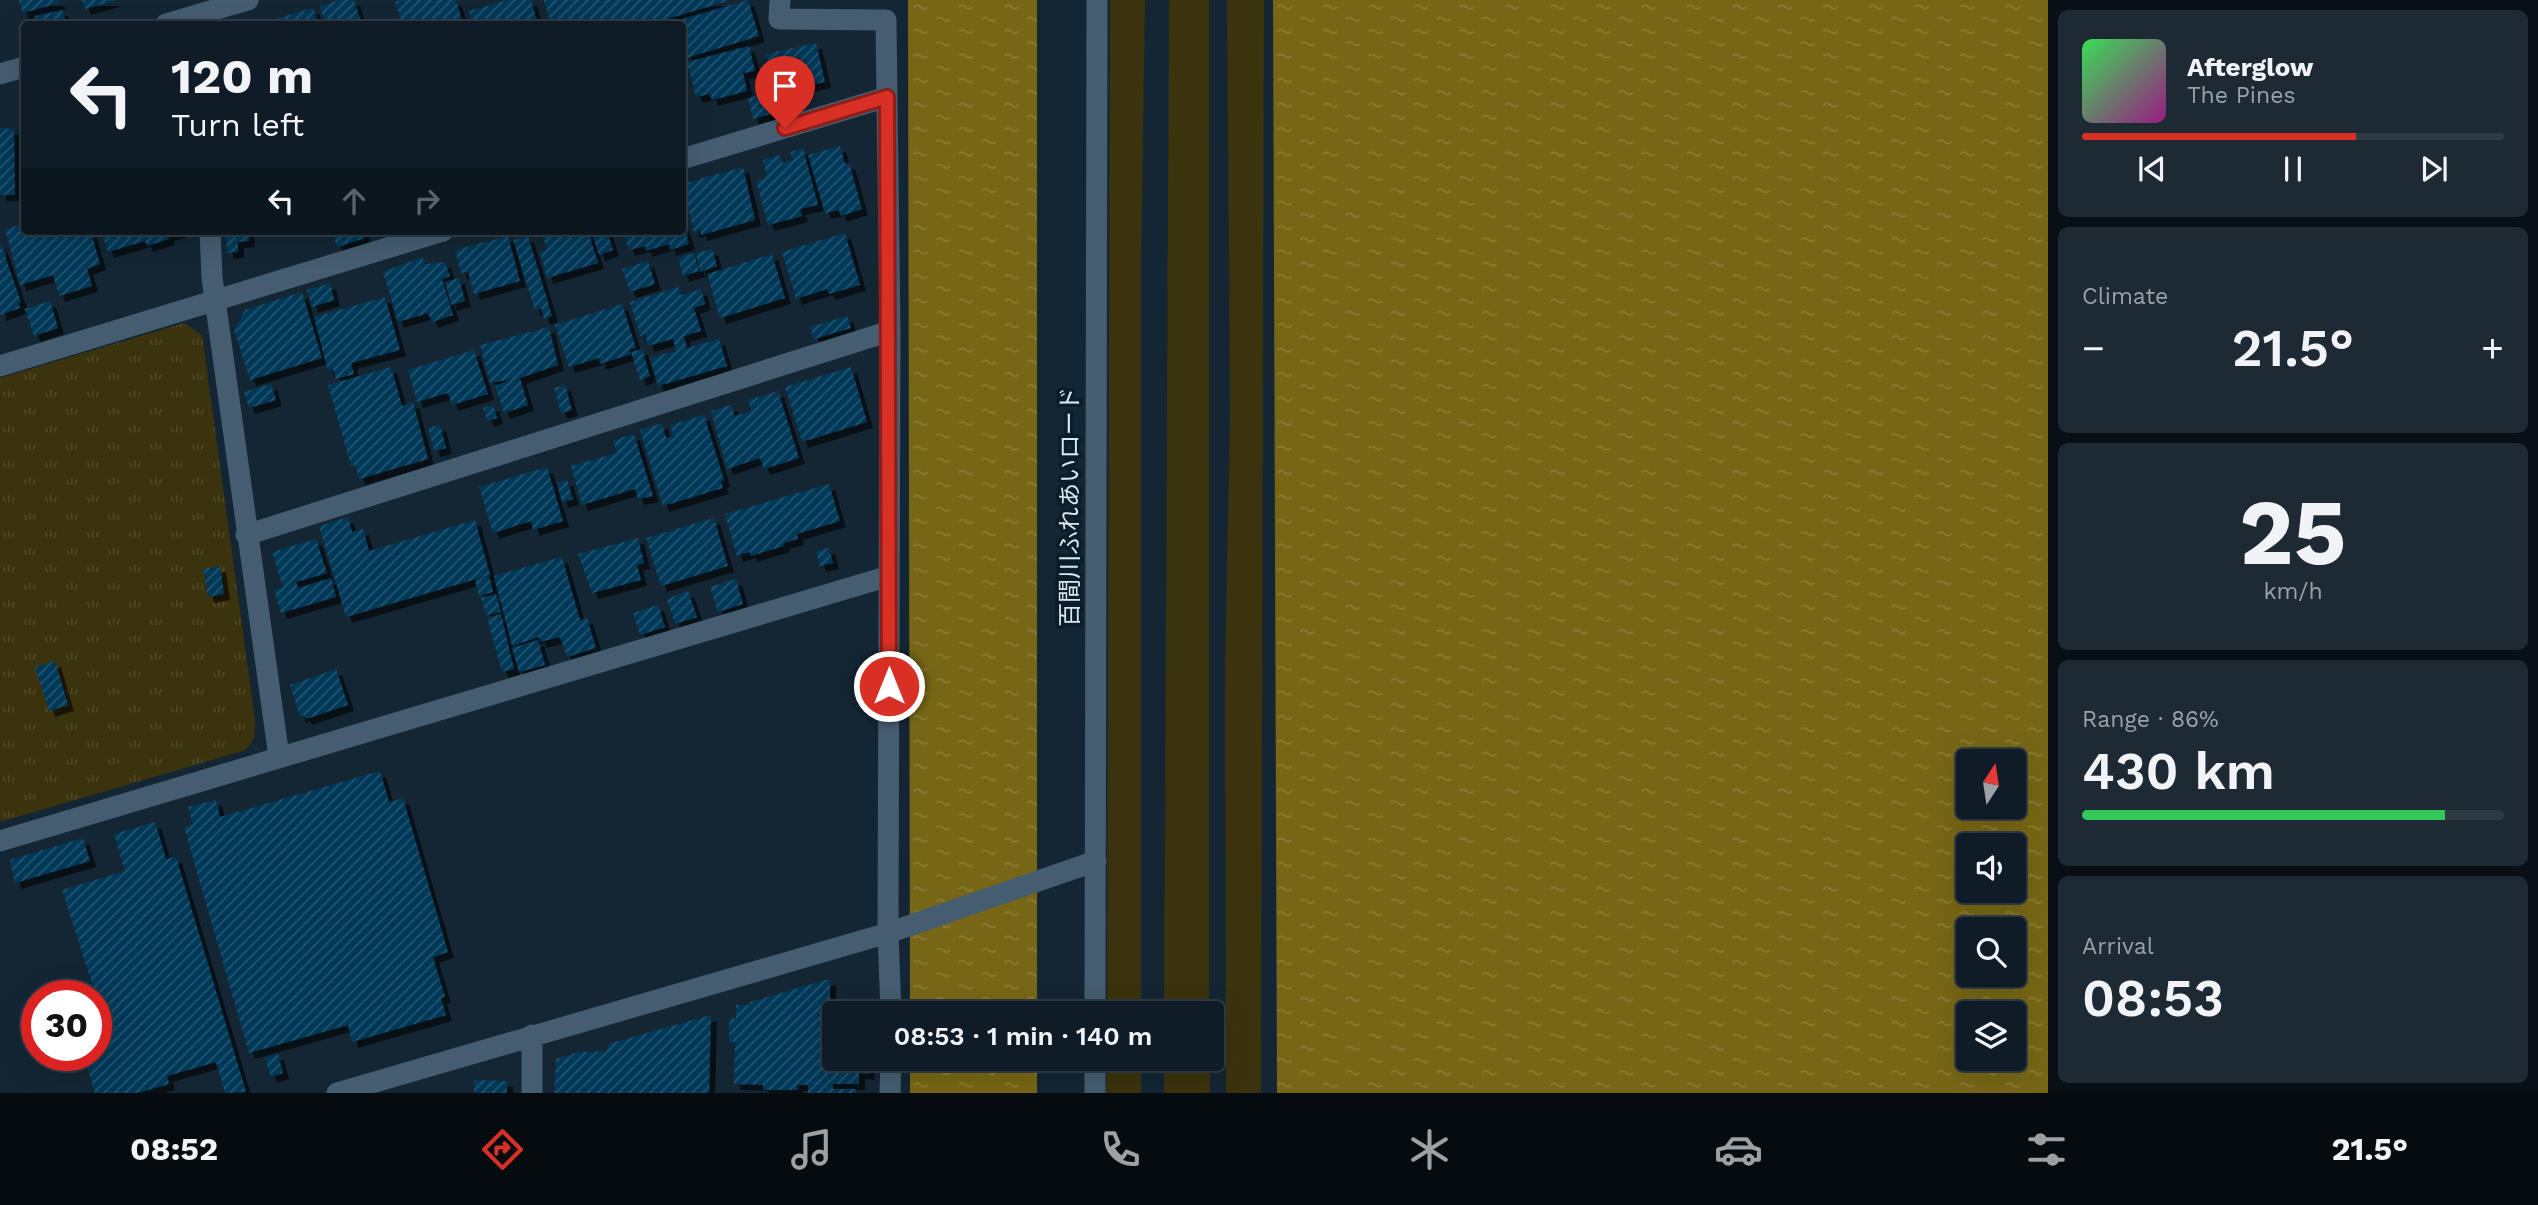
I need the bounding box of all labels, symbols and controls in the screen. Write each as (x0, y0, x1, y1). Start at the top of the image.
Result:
text: 120 m (171, 47, 313, 105)
icon: left (56, 49, 147, 140)
text: Afterglow (2187, 52, 2313, 82)
pin (755, 56, 815, 128)
icon: arrive (766, 67, 804, 105)
text: The Pines (2187, 82, 2296, 109)
text: Turn left (171, 106, 304, 144)
icon: previous (2133, 150, 2171, 188)
icon: pause (2274, 150, 2312, 188)
icon: next (2415, 150, 2453, 188)
icon: left (262, 182, 300, 220)
icon: ahead (335, 182, 373, 220)
icon: right (408, 182, 446, 220)
text: Climate (2082, 283, 2168, 310)
text: 21.5° (2232, 318, 2354, 379)
text: − (2082, 326, 2105, 370)
text: + (2481, 326, 2504, 370)
street label: 百間川ふれあいロード (1056, 387, 1084, 627)
text: 25 (2239, 479, 2347, 586)
text: km/h (2263, 578, 2323, 605)
position arrow (852, 649, 926, 723)
text: Range · 86% (2082, 706, 2219, 733)
text: 430 km (2082, 741, 2275, 802)
north arrow (1956, 749, 2026, 819)
map controls (1956, 749, 2026, 1071)
button: sound (1956, 833, 2026, 903)
button: search (1956, 917, 2026, 987)
text: Arrival (2082, 933, 2154, 960)
text: 08:53 (2082, 968, 2224, 1029)
speed limit sign: 30 (21, 980, 112, 1071)
button: layers (1956, 1001, 2026, 1071)
text: 08:53 · 1 min · 140 m (894, 1021, 1152, 1051)
icon: directions (478, 1125, 527, 1174)
icon: music (787, 1125, 836, 1174)
icon: phone (1096, 1125, 1145, 1174)
icon: climate (1405, 1125, 1454, 1174)
icon: car (1714, 1125, 1763, 1174)
icon: filters (2022, 1125, 2071, 1174)
text: 08:52 (130, 1130, 218, 1168)
text: 21.5° (2331, 1130, 2408, 1168)

